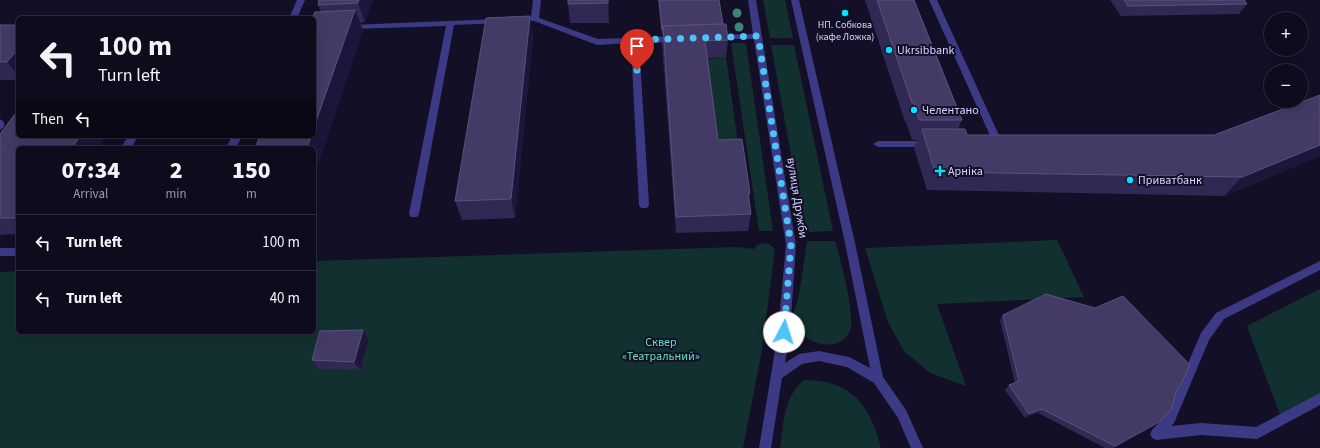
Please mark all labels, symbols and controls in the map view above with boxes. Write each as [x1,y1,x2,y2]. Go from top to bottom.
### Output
marker: НП. Собкова (кафе Ложка) [840,8,850,18]
map controls [1264,12,1308,108]
button: + [1264,12,1308,56]
place label: НП. Собкова (кафе Ложка) [816,18,874,44]
text: 100 m [98,26,172,66]
pin [620,29,654,70]
icon: left [32,32,84,84]
icon: arrive [626,35,648,57]
place label: Ukrsibbank [897,42,954,59]
marker: Ukrsibbank [884,45,894,55]
text: Turn left [98,63,160,88]
button: − [1264,64,1308,108]
place label: Челентано [922,102,979,119]
marker: Челентано [909,105,919,115]
icon: left [72,108,94,130]
text: Then [32,109,64,130]
text: 07:34 [61,153,120,188]
text: 2 [170,153,183,188]
text: 150 [232,153,271,188]
street label: вулиця Дружби [782,156,812,240]
place label: Арніка [948,163,983,180]
marker: Арніка [935,166,945,176]
place label: Приватбанк [1138,172,1202,189]
marker: Приватбанк [1125,175,1135,185]
text: Arrival [73,185,108,203]
text: min [166,185,187,203]
text: m [246,185,257,203]
icon: left [32,232,54,254]
text: Turn left [66,232,122,253]
text: 100 m [262,232,300,253]
icon: left [32,288,54,310]
text: Turn left [66,288,122,309]
text: 40 m [270,288,300,309]
position arrow [763,311,805,353]
park label: Сквер «Театральний» [622,334,700,365]

